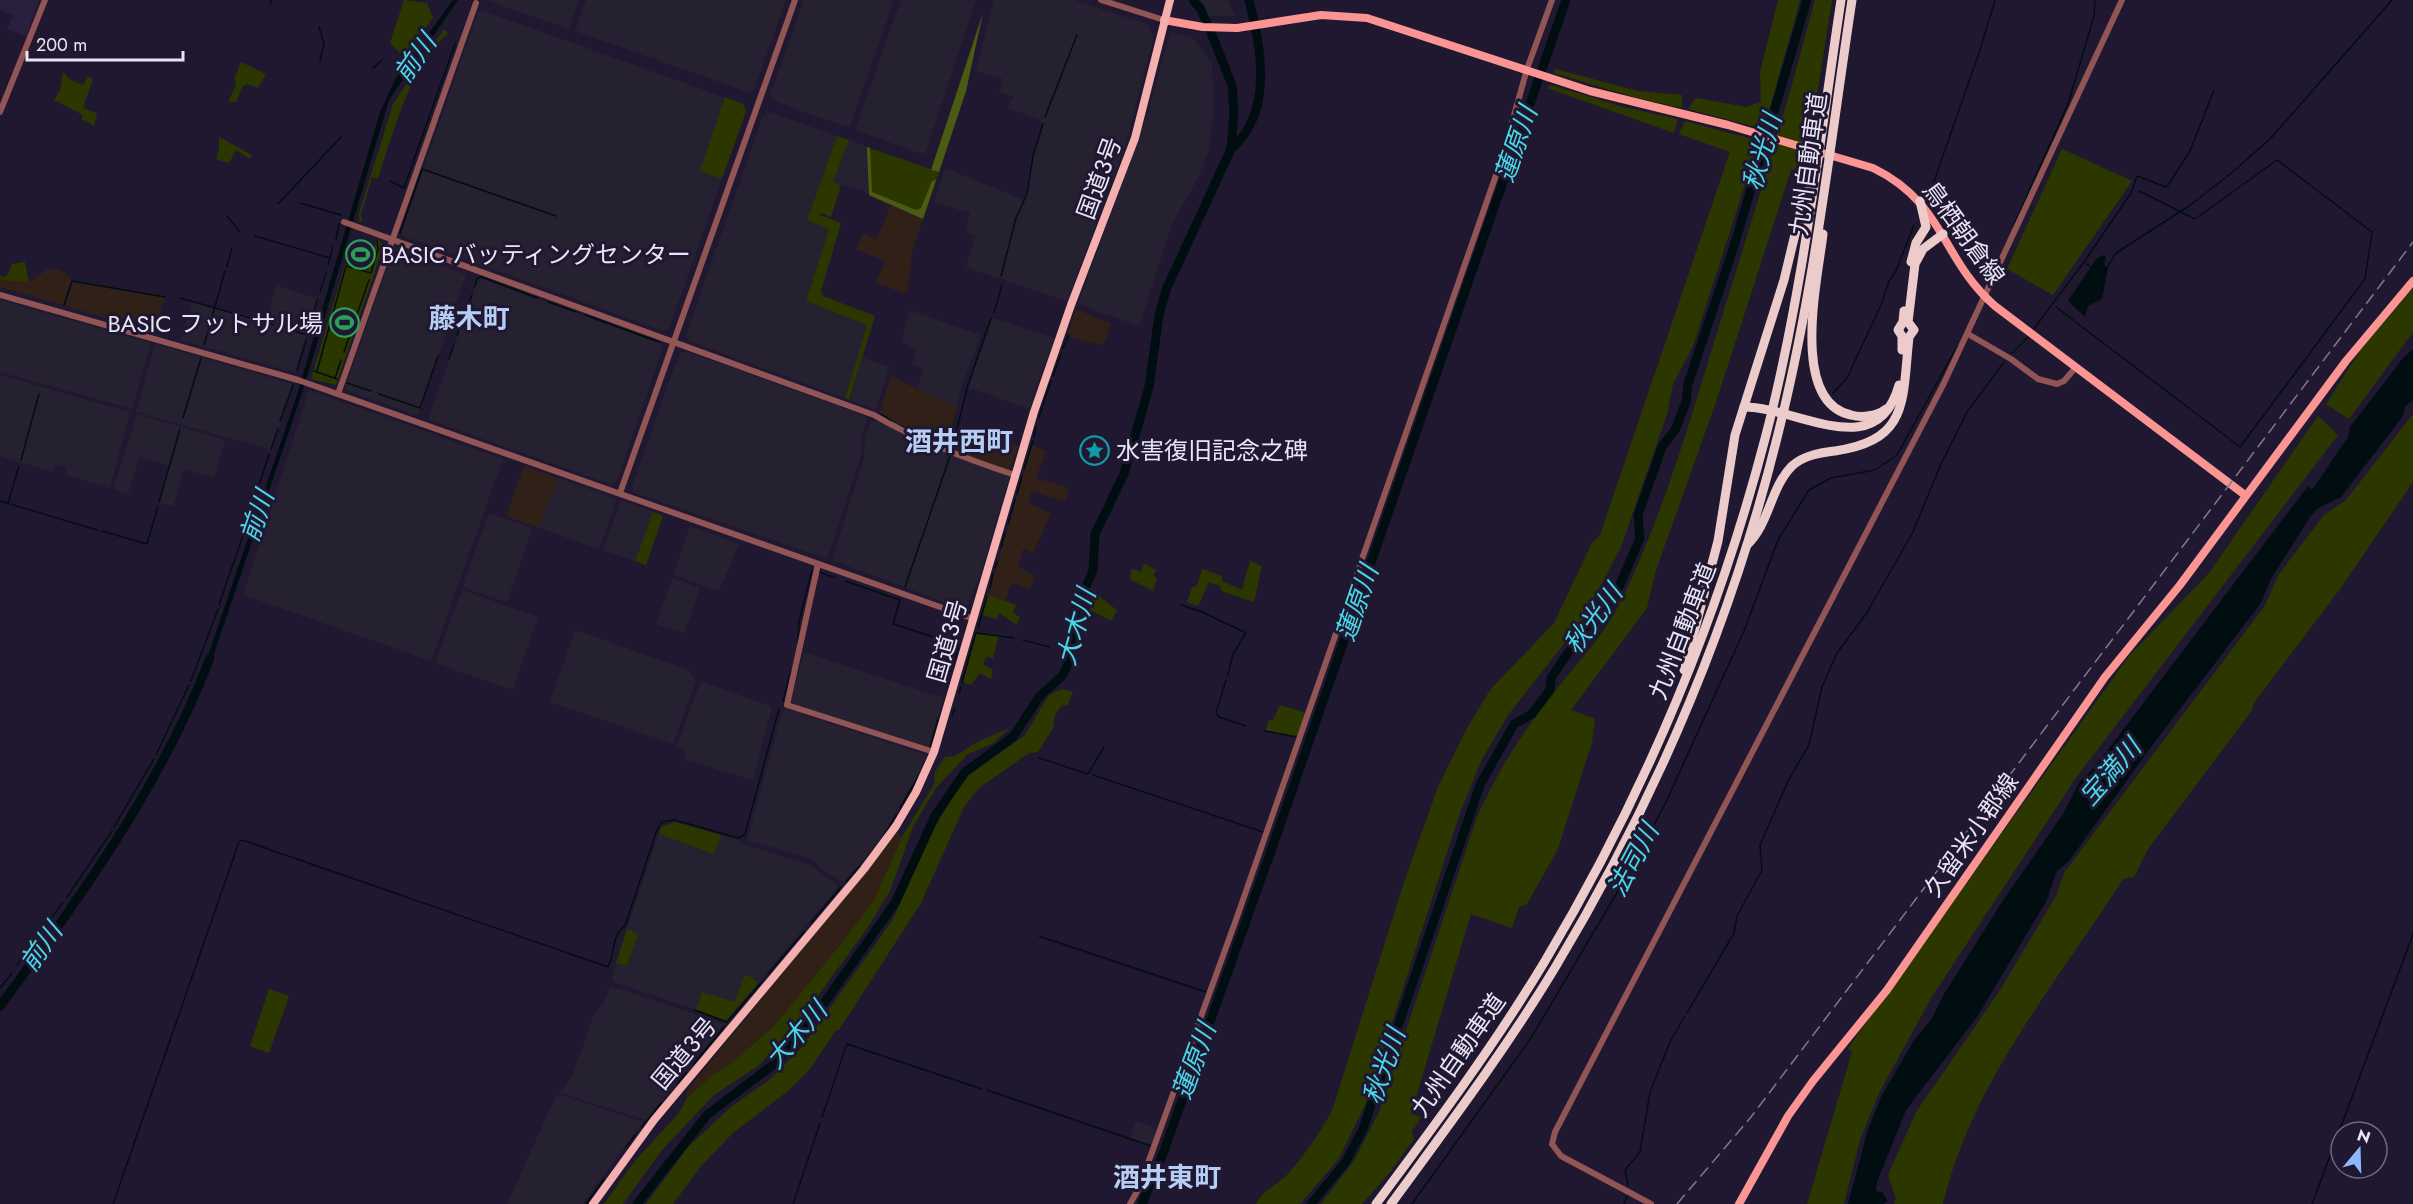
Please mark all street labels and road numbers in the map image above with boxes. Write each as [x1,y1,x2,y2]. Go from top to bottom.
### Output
street label: 九州自動車道 [1781,90,1835,238]
street label: 国道3号 [1068,132,1130,224]
street label: 鳥栖朝倉線 [1915,174,2013,292]
street label: 九州自動車道 [1640,558,1724,704]
street label: 国道3号 [918,595,976,687]
street label: 久留米小郡線 [1915,766,2027,904]
street label: 九州自動車道 [1402,986,1514,1124]
street label: 国道3号 [643,1009,725,1097]

